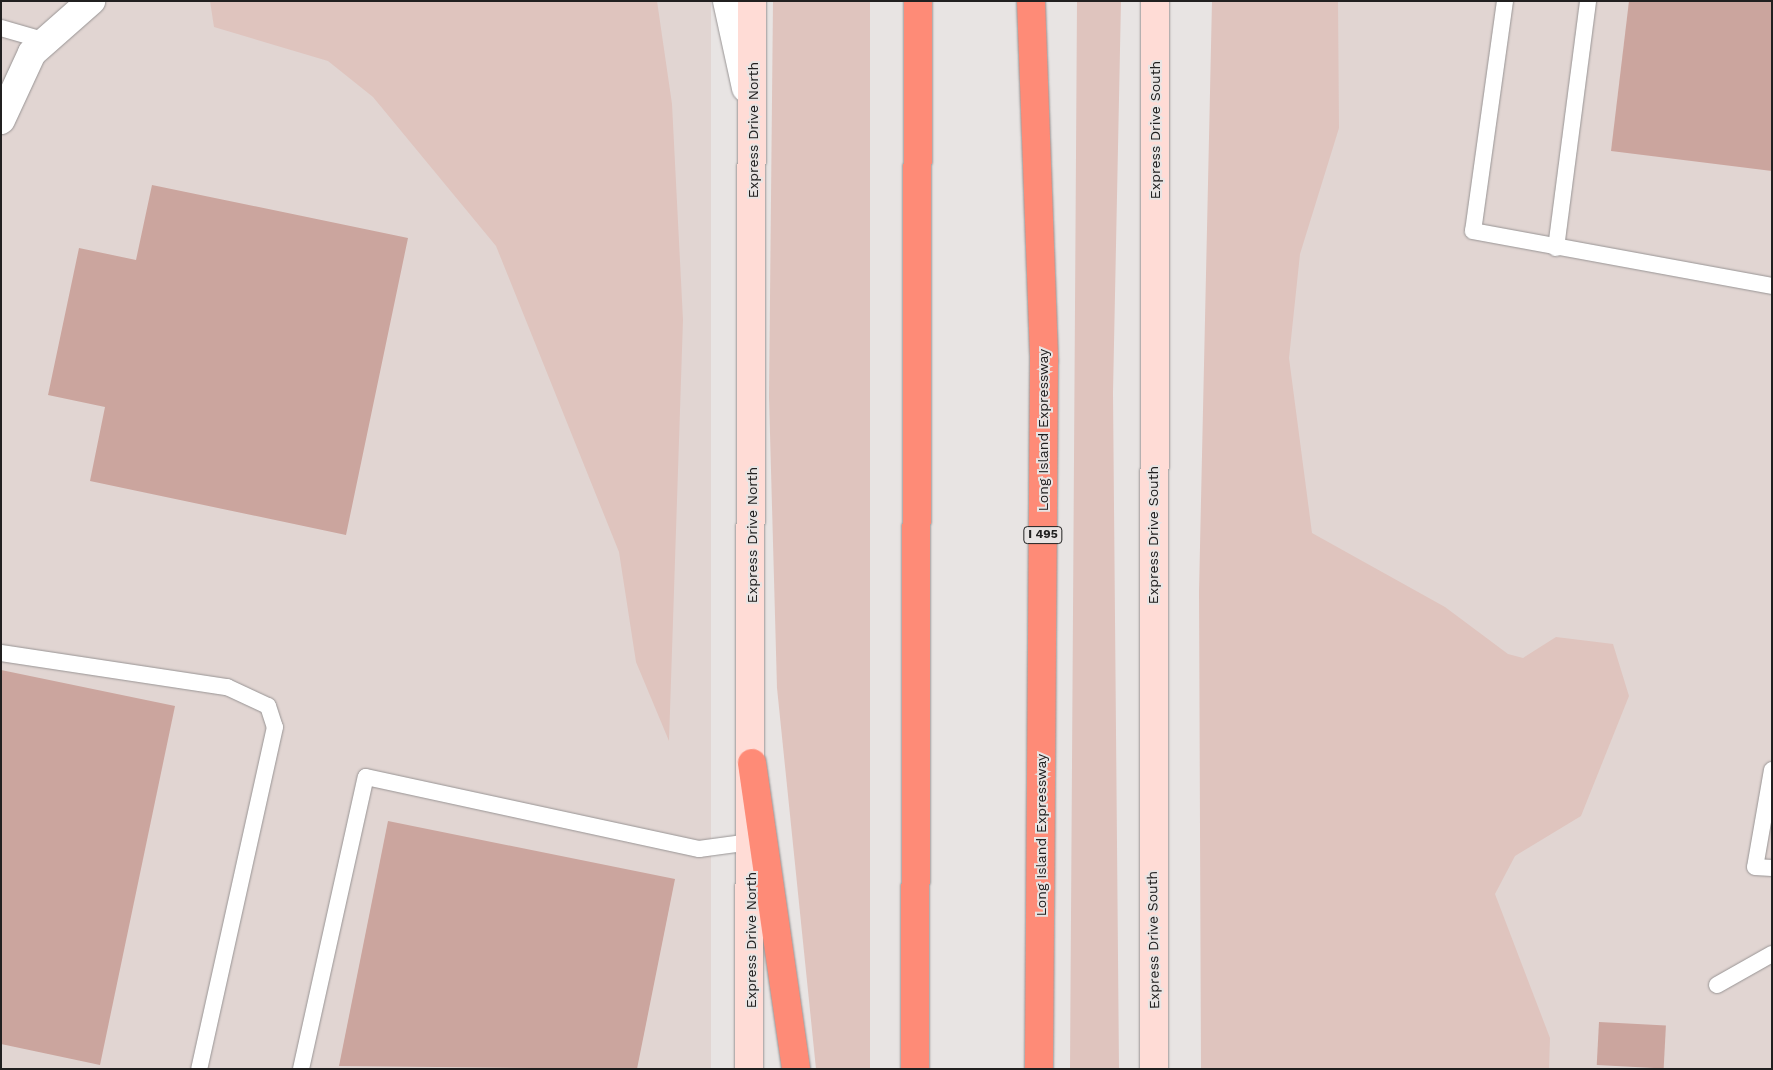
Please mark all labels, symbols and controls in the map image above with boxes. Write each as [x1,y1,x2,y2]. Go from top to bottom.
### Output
street label: Express Drive South [1147,61,1163,199]
street label: Express Drive North [745,62,761,198]
street label: Long Island Expressway [1035,349,1051,511]
street label: Express Drive South [1145,466,1161,604]
street label: Express Drive North [744,467,760,603]
road number: I 495 [1023,526,1063,544]
street label: Long Island Expressway [1033,754,1049,916]
street label: Express Drive South [1143,871,1163,1009]
street label: Express Drive North [743,872,759,1008]

